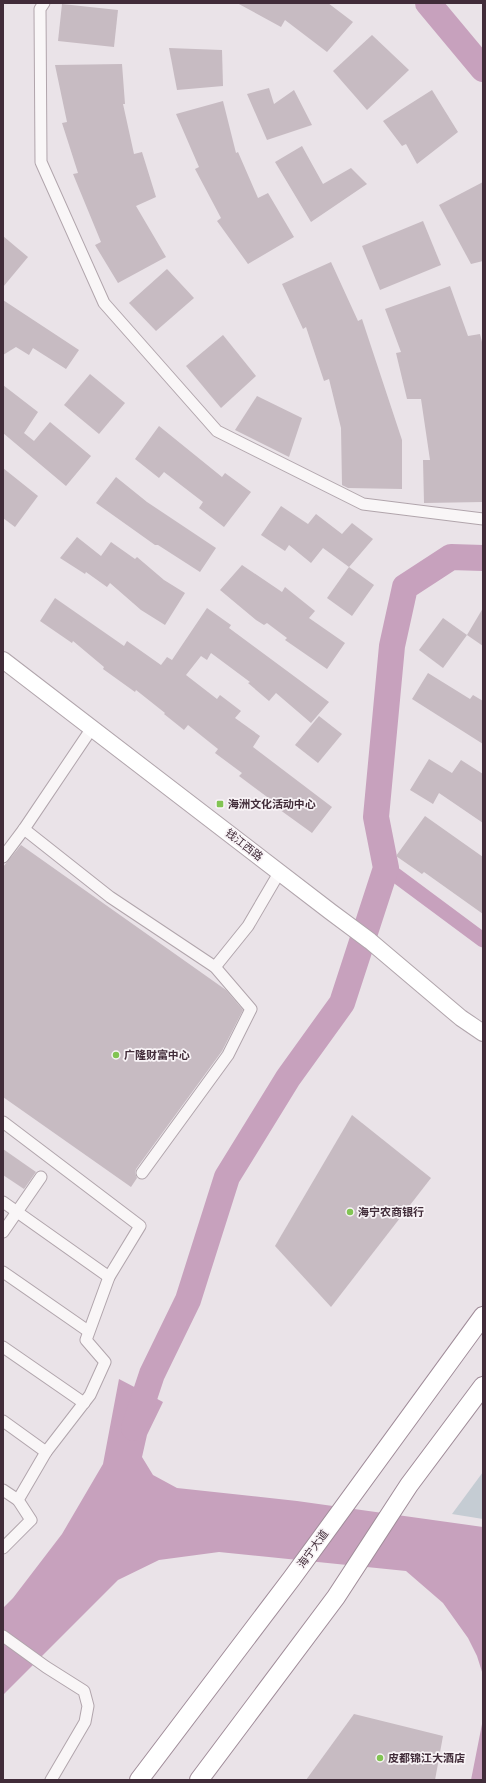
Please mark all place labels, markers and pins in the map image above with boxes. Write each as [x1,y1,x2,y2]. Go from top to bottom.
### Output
place label: 海洲文化活动中心 [228,798,316,811]
marker: 海洲文化活动中心 [215,799,225,809]
place label: 广隆财富中心 [124,1049,190,1062]
marker: 广隆财富中心 [111,1050,121,1060]
place label: 海宁农商银行 [358,1206,424,1219]
marker: 海宁农商银行 [345,1207,355,1217]
place label: 皮都锦江大酒店 [388,1752,465,1765]
marker: 皮都锦江大酒店 [375,1753,385,1763]

